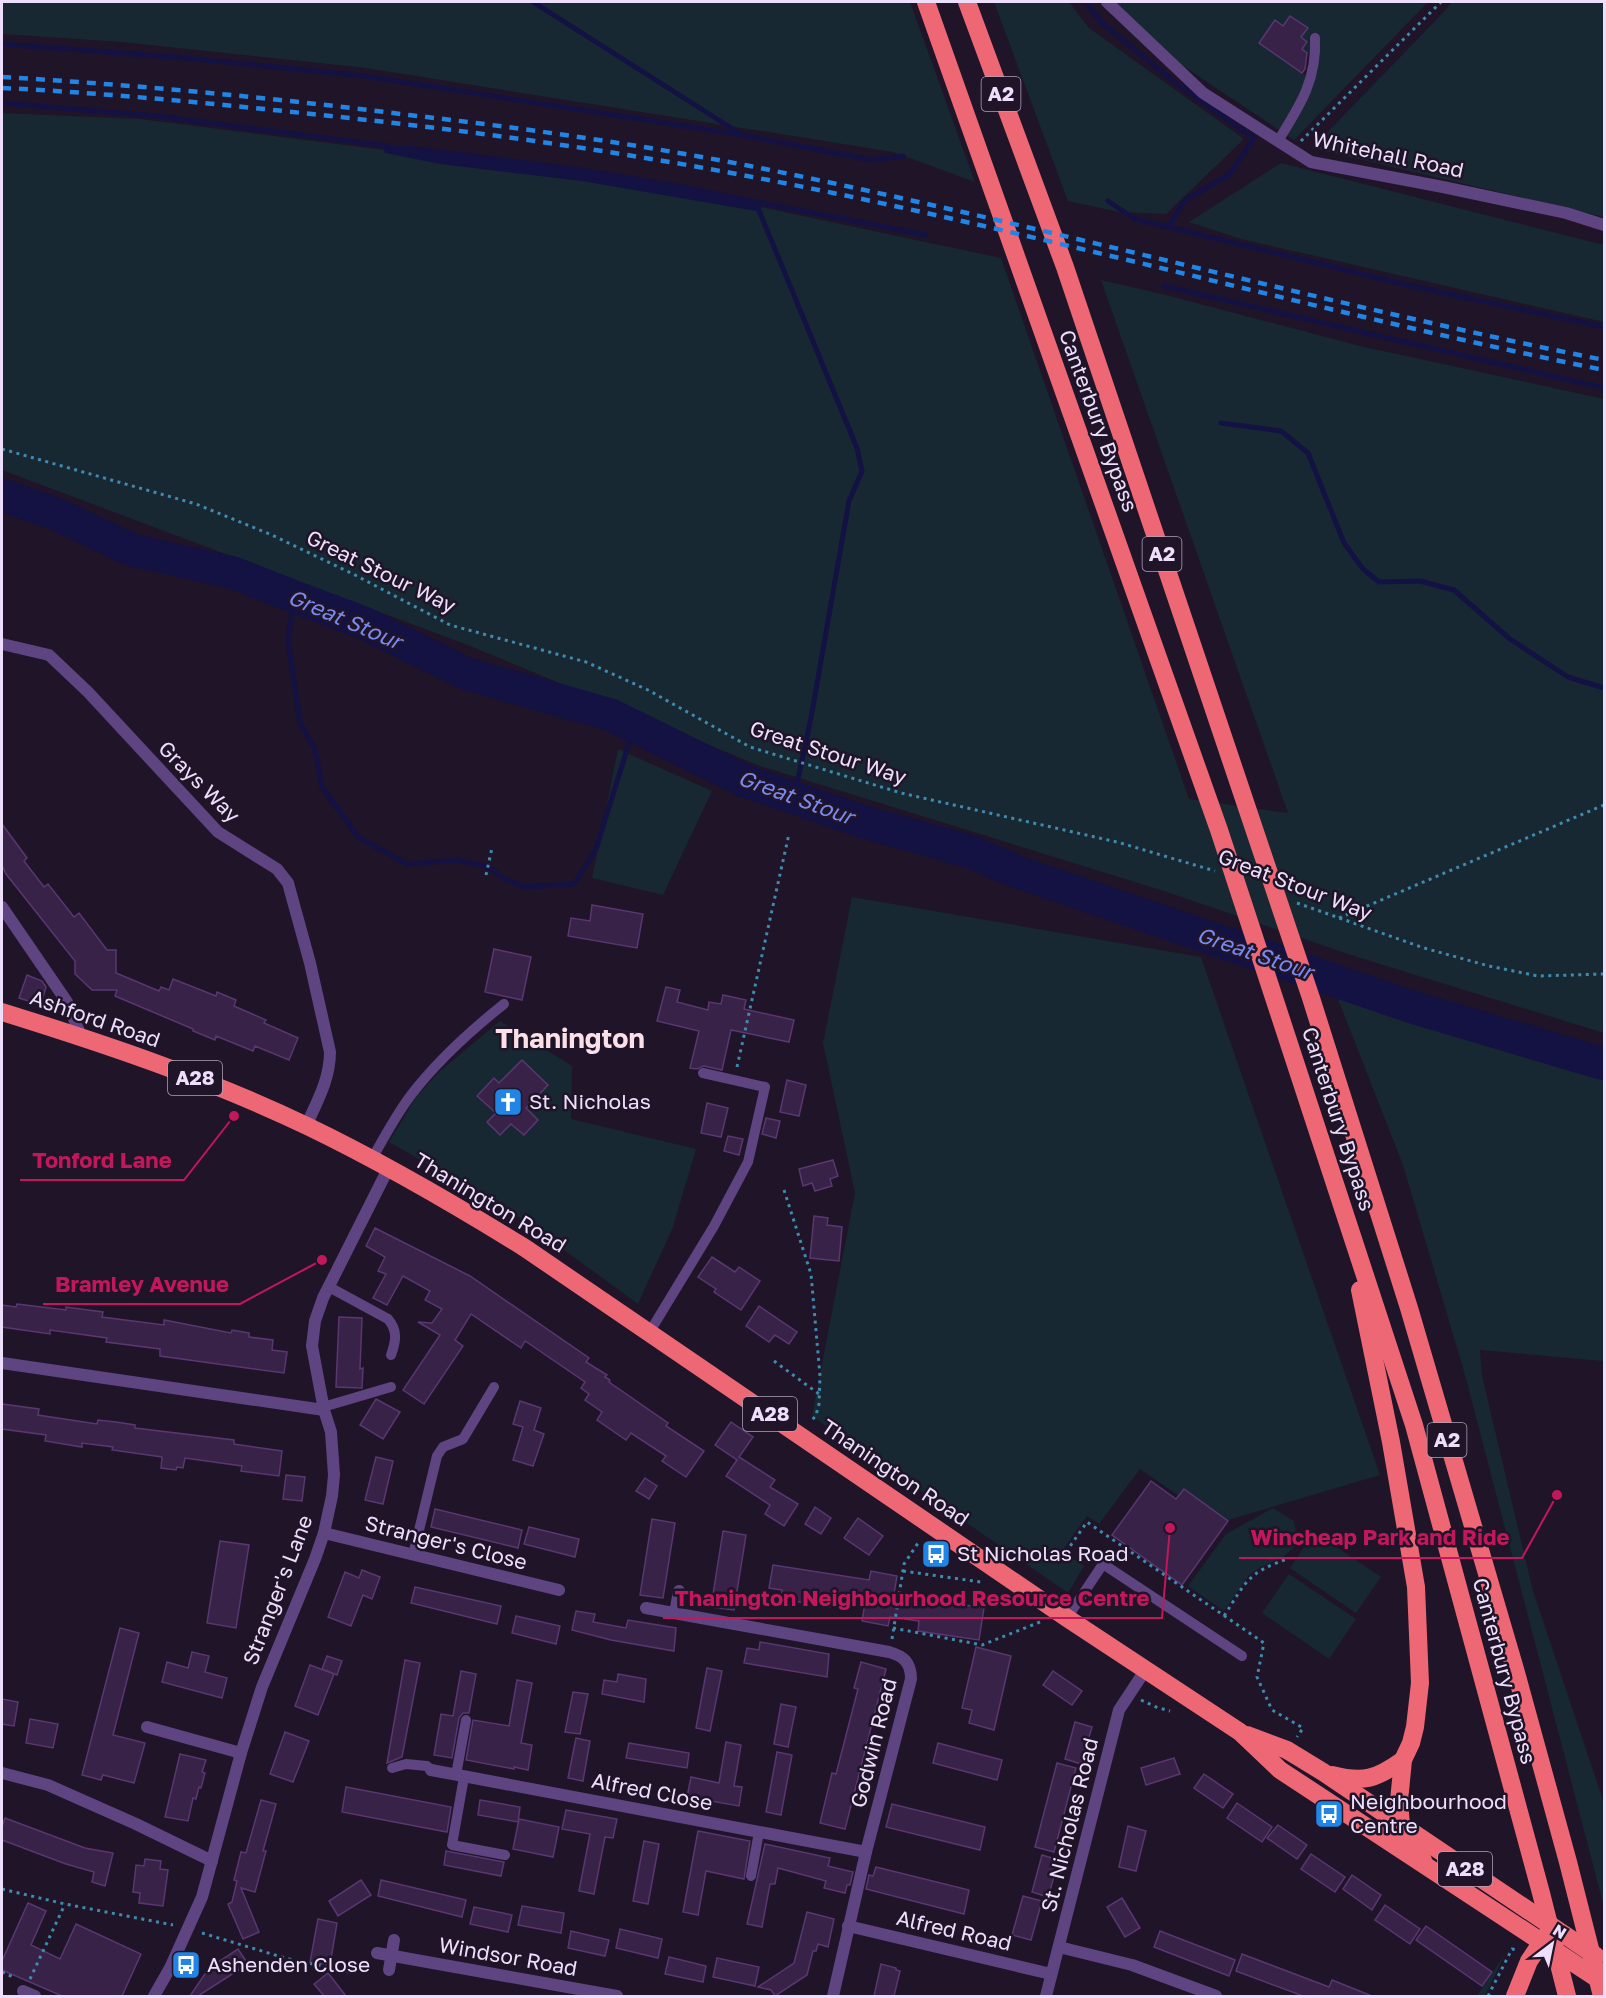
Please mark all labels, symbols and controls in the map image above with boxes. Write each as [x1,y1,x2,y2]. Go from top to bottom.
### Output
road number: A2 [982,77,1020,111]
street label: Whitehall Road [1310,125,1466,183]
street label: Canterbury Bypass [1054,326,1144,515]
street label: Great Stour Way [302,525,460,619]
road number: A2 [1142,537,1182,571]
water label: Great Stour [284,583,406,655]
street label: Great Stour Way [747,715,910,790]
street label: Grays Way [153,735,246,828]
water label: Great Stour [735,763,861,831]
street label: Great Stour Way [1215,843,1376,925]
water label: Great Stour [1194,920,1320,986]
street label: Ashford Road [27,984,164,1052]
district label: Thanington [495,1022,645,1054]
street label: Canterbury Bypass [1297,1023,1381,1214]
road number: A28 [168,1061,222,1095]
church icon: St. Nicholas [492,1086,524,1118]
place label: St. Nicholas [529,1088,651,1114]
callout: Tonford Lane [20,1140,184,1180]
text: Tonford Lane [32,1146,172,1173]
street label: Thanington Road [410,1147,571,1258]
callout: Bramley Avenue [43,1264,240,1304]
text: Bramley Avenue [55,1270,229,1297]
road number: A28 [743,1397,797,1431]
street label: Thanington Road [817,1413,974,1531]
road number: A2 [1428,1423,1466,1457]
street label: Stranger's Close [363,1509,530,1575]
street label: Stranger's Lane [237,1511,318,1668]
callout: Wincheap Park and Ride [1239,1518,1522,1558]
text: Wincheap Park and Ride [1250,1523,1510,1550]
bus stop icon: St Nicholas Road [920,1538,952,1570]
place label: St Nicholas Road [957,1540,1129,1566]
street label: Canterbury Bypass [1468,1575,1542,1767]
callout: Thanington Neighbourhood Resource Centre [663,1578,1162,1618]
text: Thanington Neighbourhood Resource Centre [675,1584,1149,1611]
street label: Godwin Road [844,1675,902,1810]
street label: St. Nicholas Road [1035,1735,1103,1915]
street label: Alfred Close [590,1767,715,1815]
place label: Neighbourhood Centre [1350,1788,1507,1838]
bus stop icon: Neighbourhood Centre [1313,1798,1345,1830]
road number: A28 [1438,1852,1492,1886]
street label: Alfred Road [894,1904,1014,1956]
north arrow [1522,1914,1582,1974]
text: N [1549,1920,1570,1943]
street label: Windsor Road [437,1931,579,1981]
bus stop icon: Ashenden Close [170,1949,202,1981]
place label: Ashenden Close [207,1951,370,1977]

